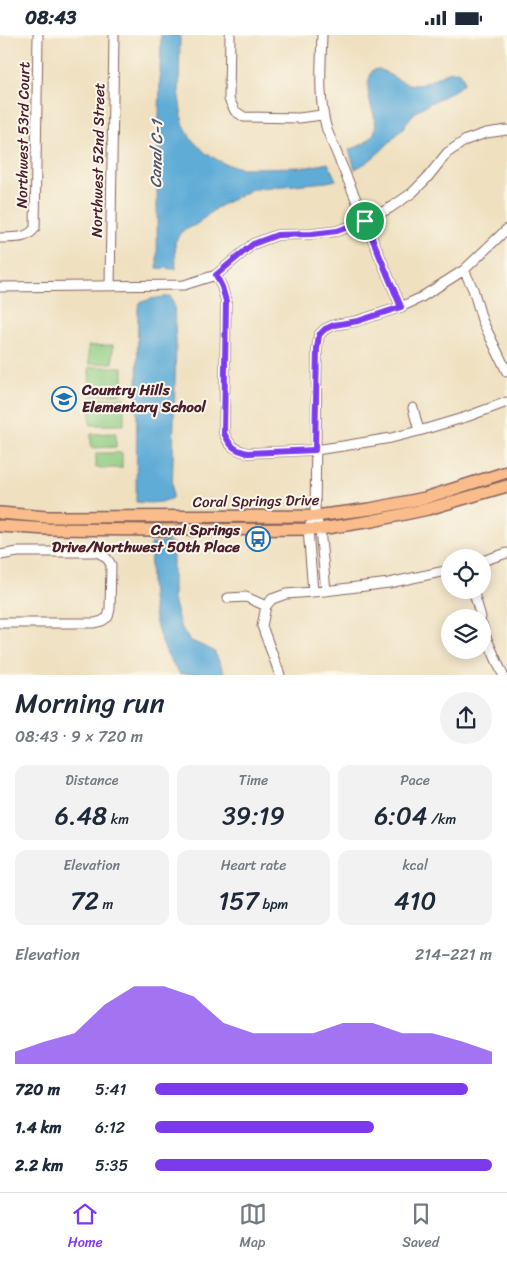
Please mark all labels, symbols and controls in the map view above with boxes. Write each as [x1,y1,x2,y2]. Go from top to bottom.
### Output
text: 08:43 [25,1,77,34]
street label: Northwest 53rd Court [9,61,37,209]
street label: Northwest 52nd Street [84,82,112,238]
water label: Canal C-1 [141,118,171,188]
pin [344,200,386,242]
icon: arrive [351,207,379,235]
place label: Country Hills Elementary School [81,377,207,420]
school or university icon: Country Hills Elementary School [51,386,77,412]
street label: Coral Springs Drive [192,487,320,515]
place label: Coral Springs Drive/Northwest 50th Place [52,517,241,560]
bus stop icon: Coral Springs Drive/Northwest 50th Place [245,526,271,552]
map controls [441,549,491,659]
button: locate [441,549,491,599]
button: layers [441,609,491,659]
text: Morning run [15,678,165,727]
button: share [440,692,492,744]
text: 08:43 · 9 × 720 m [15,722,143,751]
text: Distance [65,768,118,793]
text: Time [239,768,268,793]
text: Pace [400,768,430,793]
text: 6.48 [55,793,107,838]
text: 39:19 [222,793,285,838]
text: 6:04 [374,793,427,838]
text: km [107,807,129,832]
text: /km [427,807,456,832]
text: Elevation [63,853,120,878]
text: Heart rate [221,853,286,878]
text: kcal [402,853,428,878]
text: 72 [70,878,99,923]
text: 157 [219,878,259,923]
text: 410 [394,878,436,923]
text: m [99,892,113,917]
text: bpm [259,892,288,917]
text: Elevation [15,940,80,969]
text: 214–221 m [415,940,492,969]
text: 720 m [15,1075,60,1104]
text: 5:41 [95,1075,126,1104]
text: 1.4 km [15,1113,62,1142]
text: 6:12 [95,1113,125,1142]
text: 2.2 km [15,1151,63,1180]
text: 5:35 [95,1151,128,1180]
tab: Home [68,1200,103,1255]
tab: Map [239,1200,267,1255]
tab: Saved [402,1200,439,1255]

